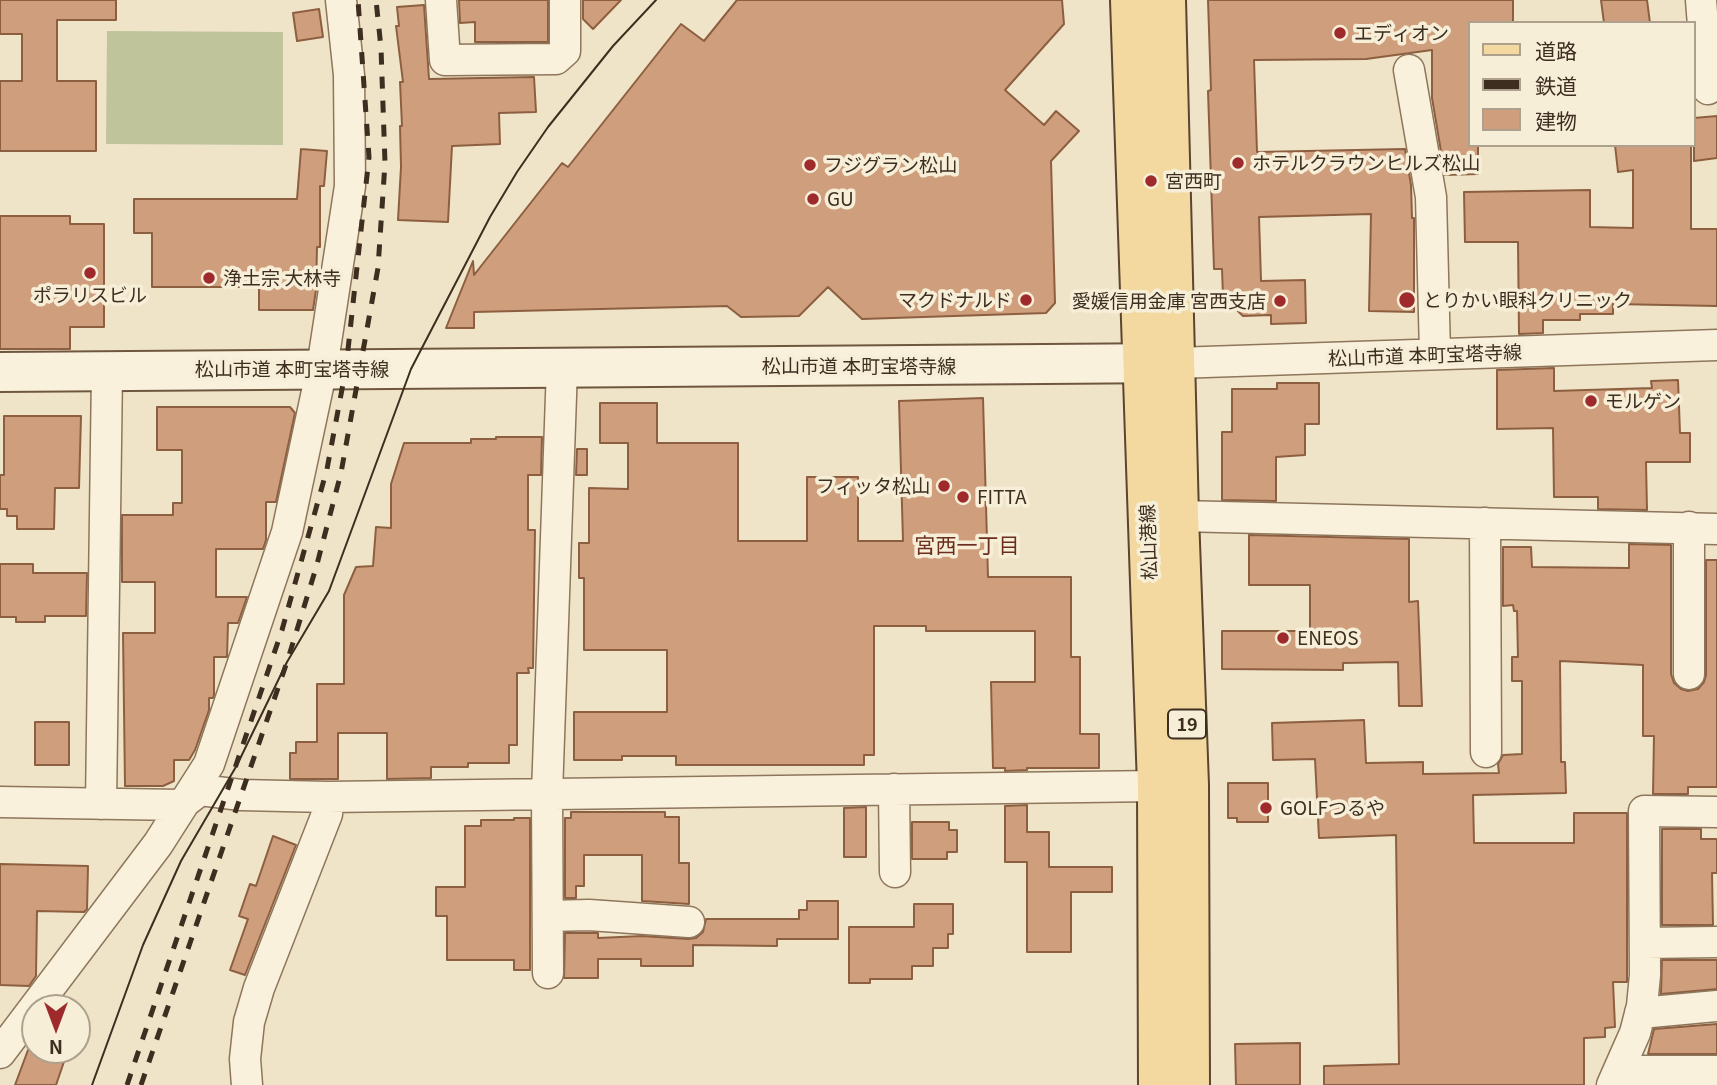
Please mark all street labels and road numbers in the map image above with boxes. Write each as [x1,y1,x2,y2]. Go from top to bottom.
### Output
street label: 松山市道 本町宝塔寺線 [1328,340,1522,370]
street label: 松山市道 本町宝塔寺線 [762,355,956,377]
street label: 松山市道 本町宝塔寺線 [195,358,389,380]
street label: 松山港線 [1135,504,1161,580]
road number: 19 [1168,710,1206,738]

